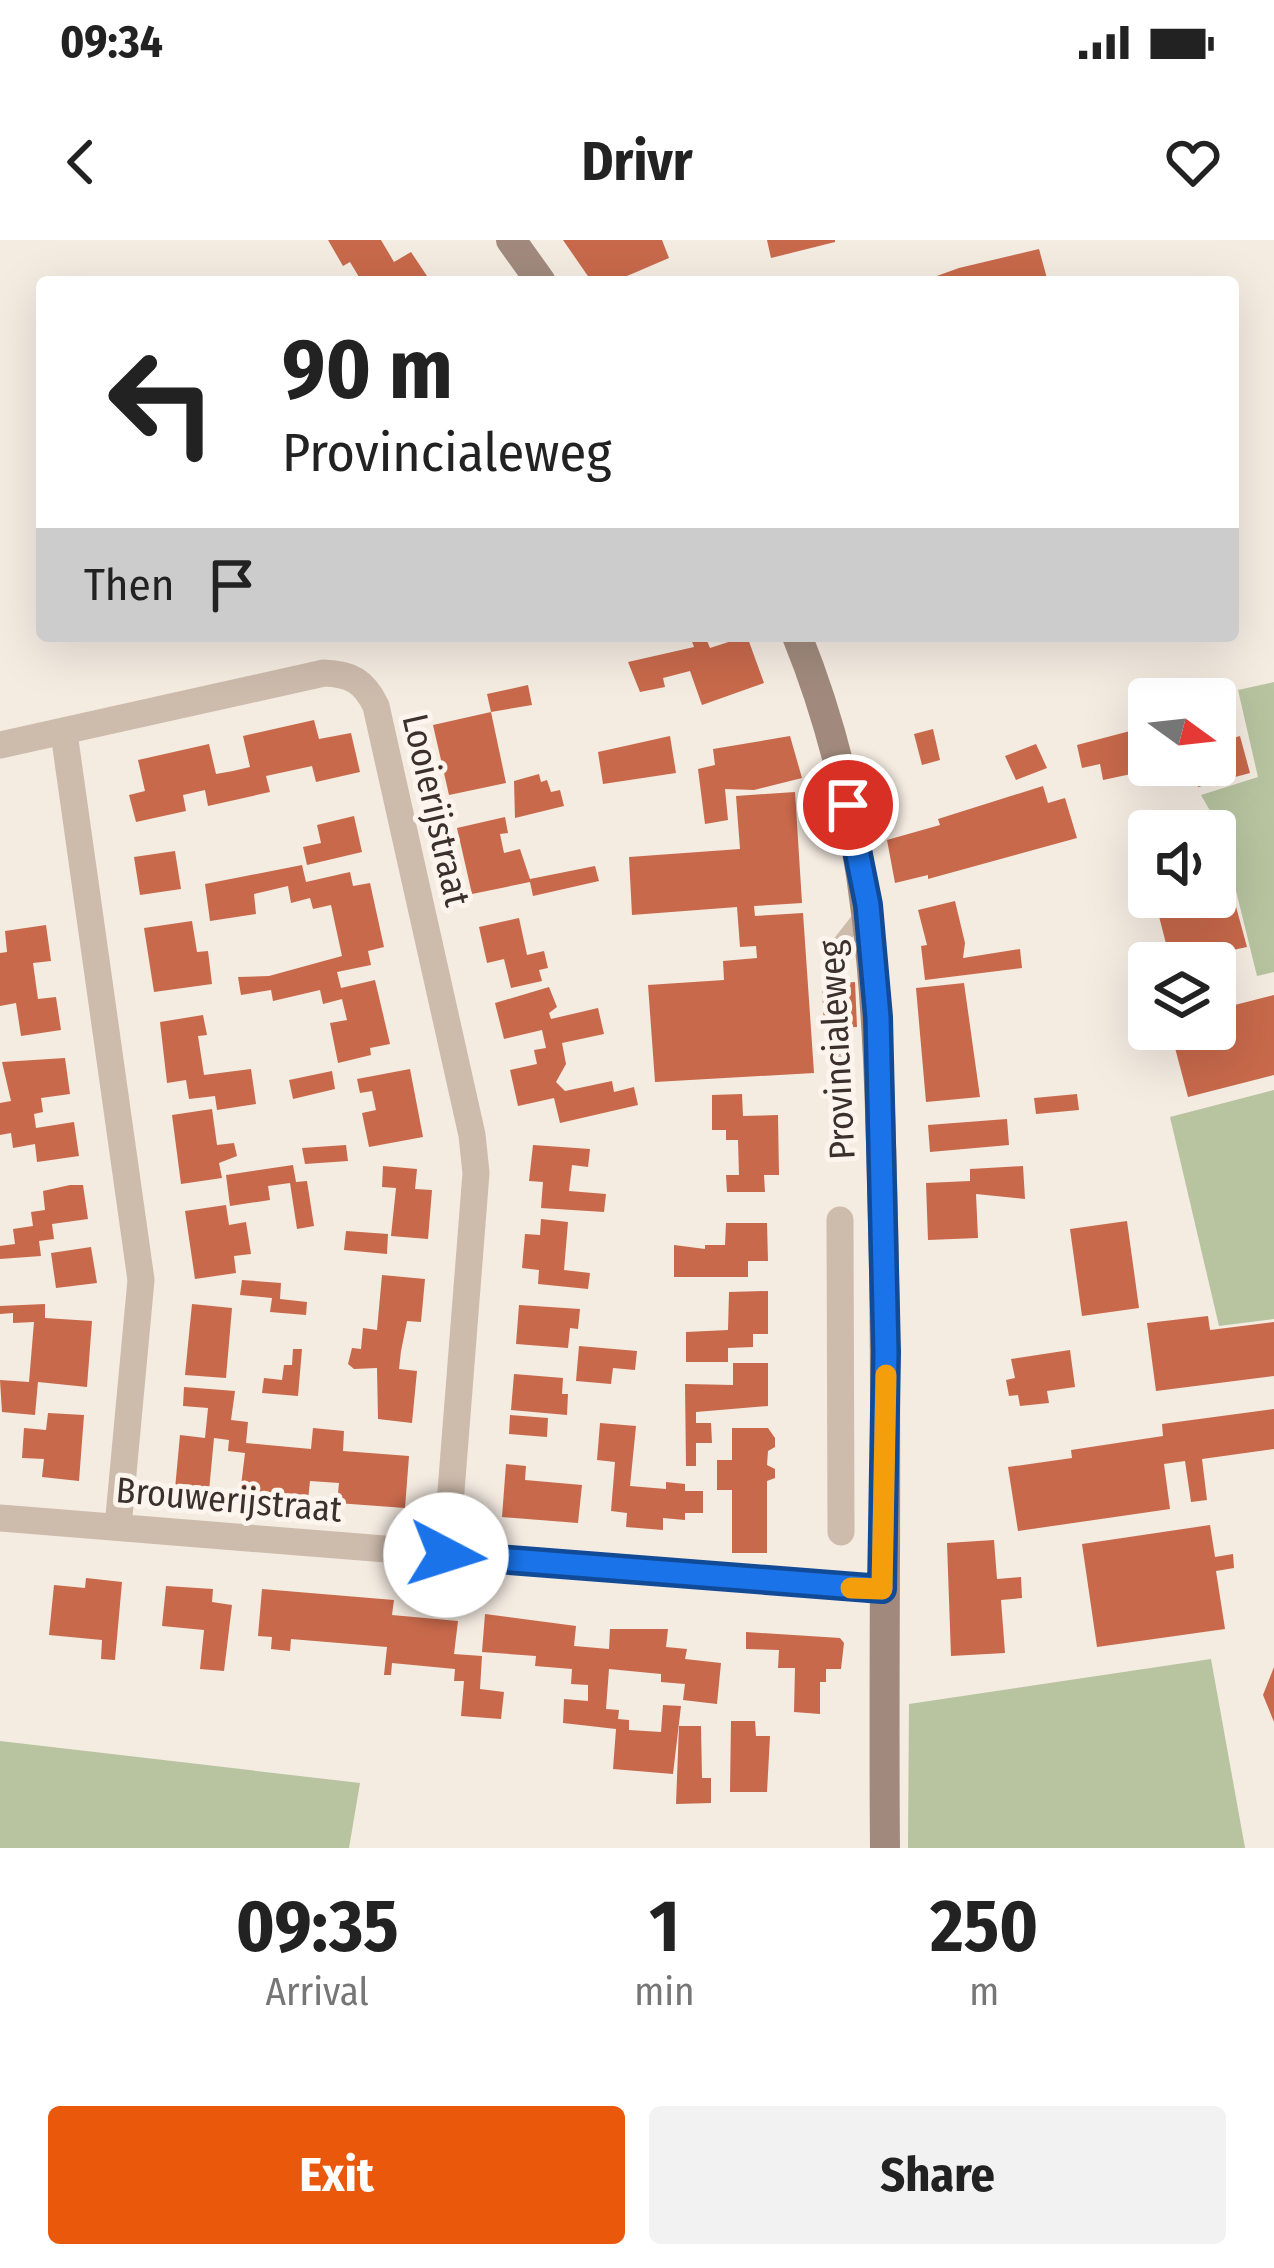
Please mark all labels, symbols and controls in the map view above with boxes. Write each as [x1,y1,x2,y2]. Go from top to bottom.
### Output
text: 09:34 [60,15,163,69]
icon: back [48,129,114,195]
icon: heart [1160,129,1226,195]
text: Drivr [581,130,693,194]
text: 90 m [282,319,453,420]
icon: left [84,324,240,480]
text: Provincialeweg [282,421,612,485]
icon: arrive [199,552,265,618]
text: Then [84,558,175,612]
north arrow [1128,678,1236,786]
map controls [1128,678,1236,1050]
street label: Looierijstraat [393,710,480,911]
pin [797,754,899,856]
icon: arrive [815,772,881,838]
button: sound [1128,810,1236,918]
street label: Provincialeweg [809,939,865,1161]
button: layers [1128,942,1236,1050]
street label: Brouwerijstraat [114,1468,344,1532]
position arrow [383,1492,509,1618]
text: 09:35 [236,1884,399,1970]
text: 1 [649,1884,680,1970]
text: 250 [930,1884,1038,1970]
text: Arrival [265,1969,369,2015]
text: min [634,1969,695,2015]
text: m [969,1969,999,2015]
button: Exit [48,2106,625,2244]
button: Share [649,2106,1226,2244]

